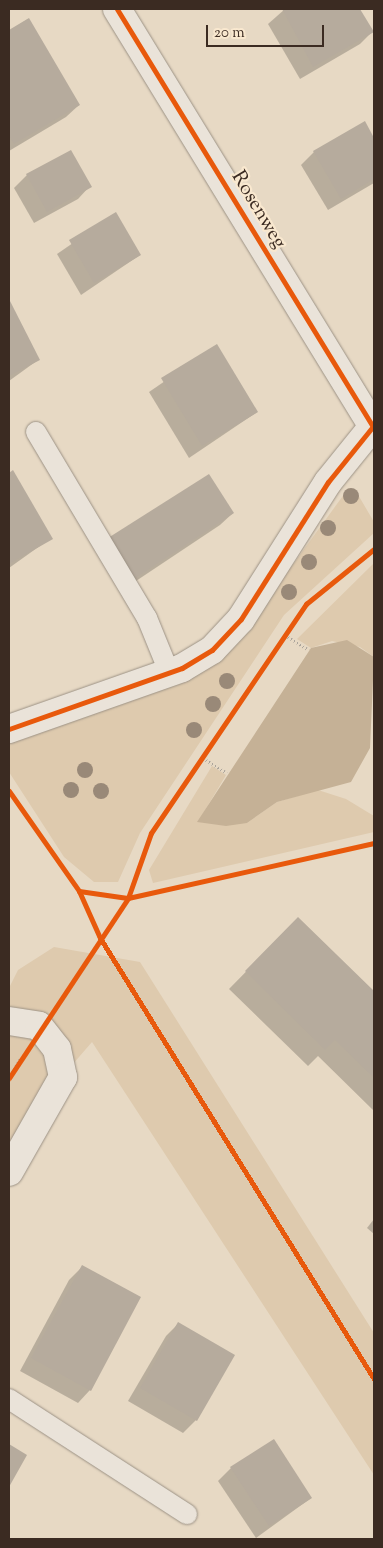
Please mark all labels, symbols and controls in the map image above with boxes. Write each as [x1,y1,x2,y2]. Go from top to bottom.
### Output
scale bar [208,15,326,47]
text: 20 m [214,23,245,44]
street label: Rosenweg [225,167,291,253]

